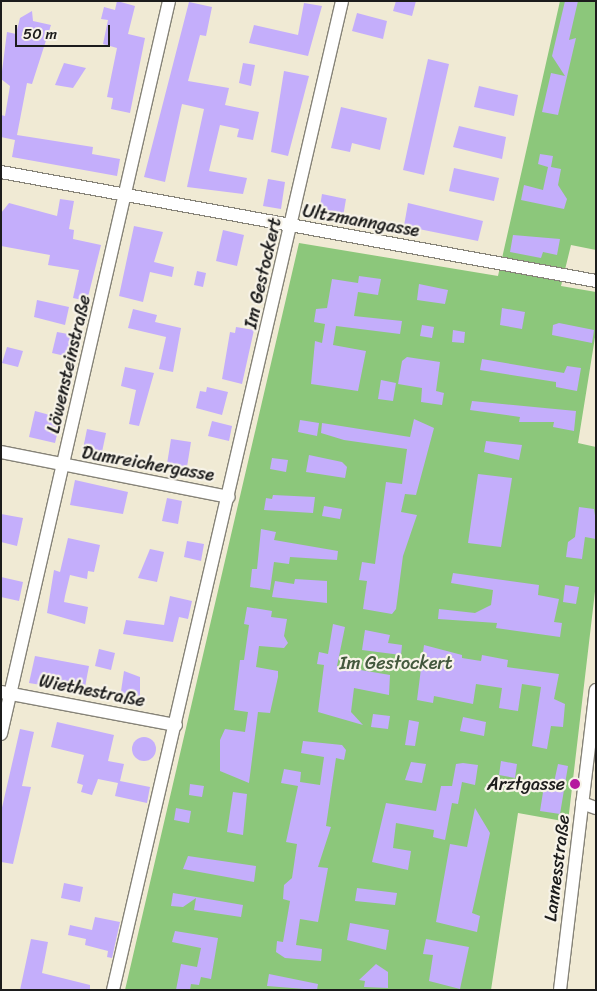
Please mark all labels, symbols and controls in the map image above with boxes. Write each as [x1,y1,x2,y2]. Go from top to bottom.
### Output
scale bar [18,15,112,47]
text: 50 m [23,21,57,47]
street label: Ultzmanngasse [301,200,421,242]
street label: Im Gestockert [240,215,286,331]
street label: Löwensteinstraße [43,293,95,435]
street label: Dumreichergasse [80,442,216,486]
park label: Im Gestockert [339,652,453,674]
street label: Wiethestraße [37,670,147,712]
place label: Arztgasse [487,773,565,795]
marker: Arztgasse [569,778,581,790]
street label: Lannesstraße [540,813,574,923]

